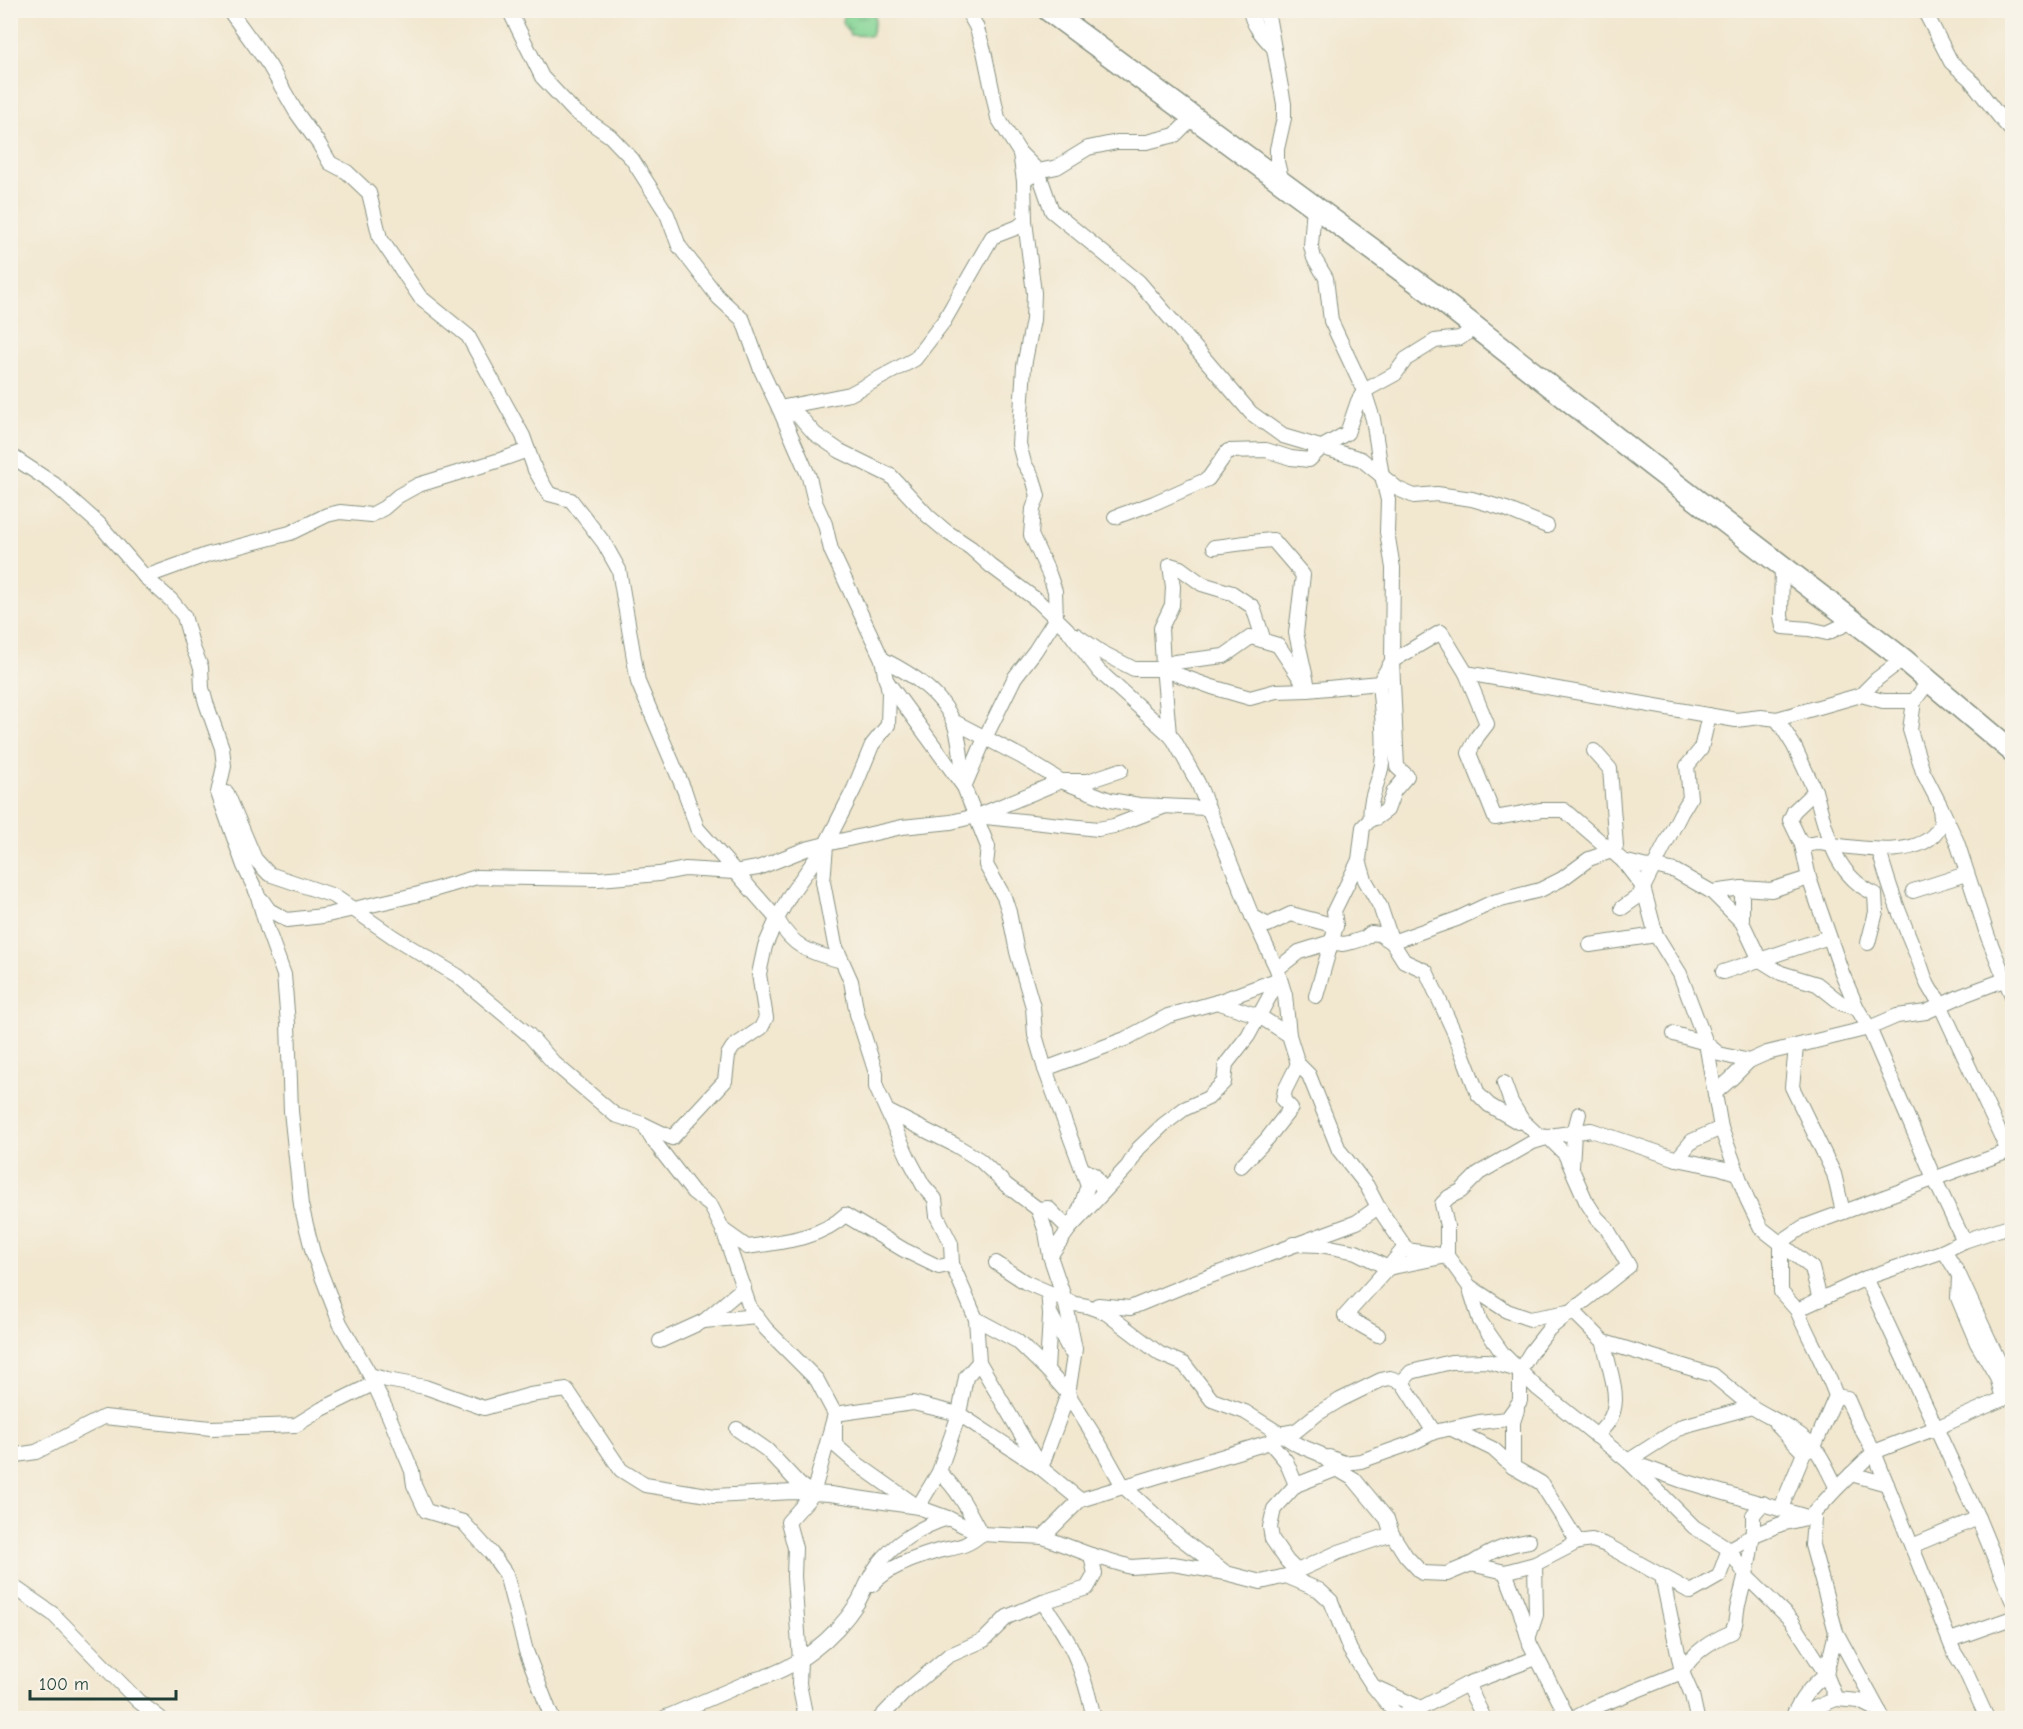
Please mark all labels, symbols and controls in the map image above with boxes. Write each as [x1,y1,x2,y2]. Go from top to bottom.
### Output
scale bar [30,1663,176,1701]
text: 100 m [39,1674,89,1695]

